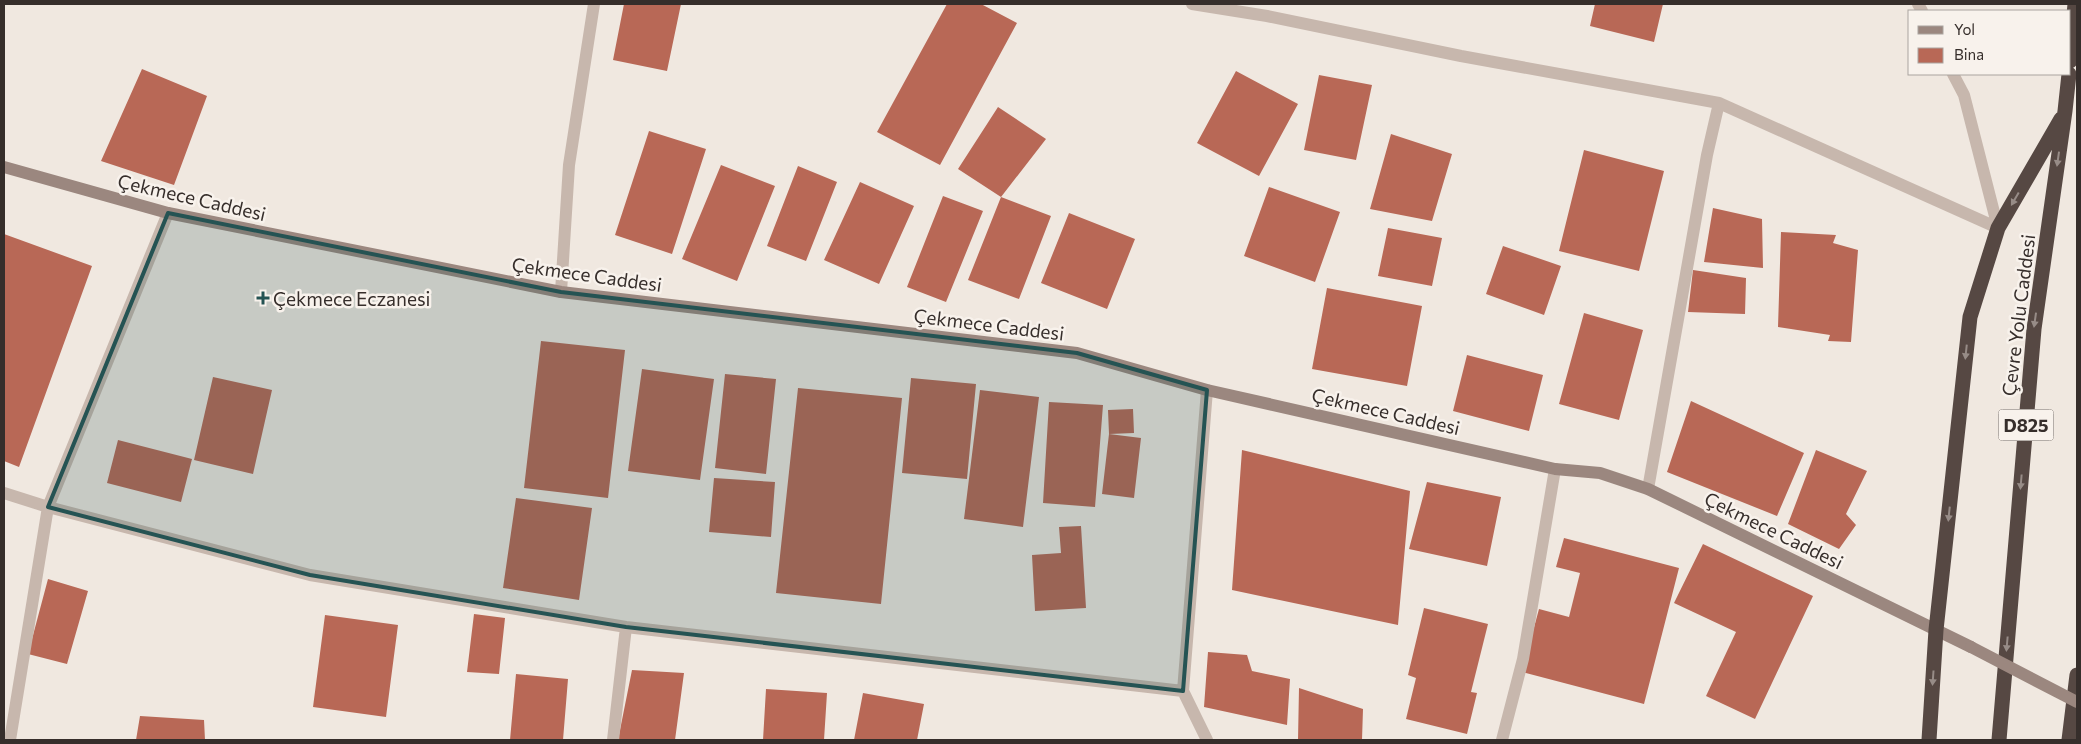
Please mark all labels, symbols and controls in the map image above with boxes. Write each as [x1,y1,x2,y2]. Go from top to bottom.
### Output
legend [1908,10,2071,75]
text: Yol [1954,20,1975,38]
text: Bina [1954,45,1984,63]
one-way arrow [2054,152,2062,168]
street label: Çekmece Caddesi [116,169,268,225]
one-way arrow [2010,192,2019,206]
street label: Çevre Yolu Caddesi [1997,233,2039,397]
street label: Çekmece Caddesi [510,252,664,296]
place label: Çekmece Eczanesi [273,287,430,310]
marker: Çekmece Eczanesi [257,292,269,304]
street label: Çekmece Caddesi [912,303,1066,345]
one-way arrow [2031,313,2039,329]
one-way arrow [1962,345,1970,361]
street label: Çekmece Caddesi [1310,383,1462,439]
road number: D825 [1998,410,2054,440]
one-way arrow [2017,474,2025,490]
street label: Çekmece Caddesi [1701,486,1847,574]
one-way arrow [1945,506,1953,522]
one-way arrow [2003,636,2011,652]
one-way arrow [1929,671,1937,687]

